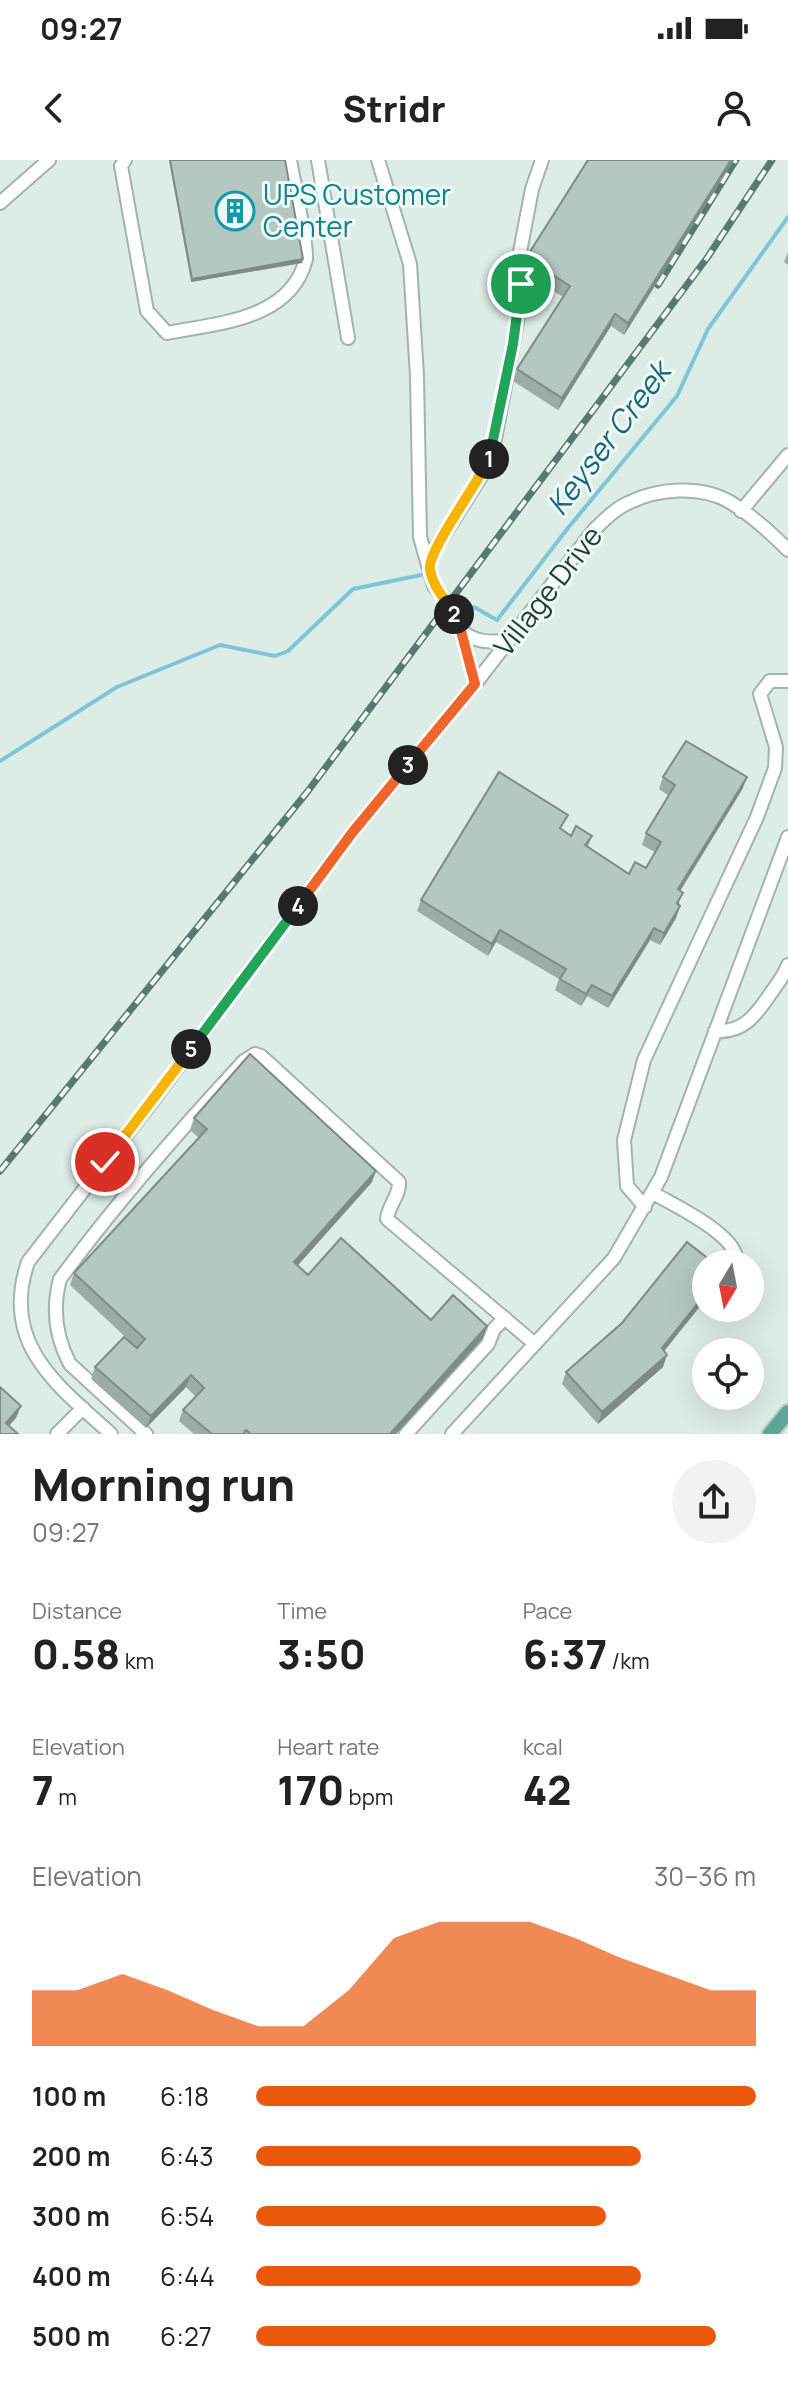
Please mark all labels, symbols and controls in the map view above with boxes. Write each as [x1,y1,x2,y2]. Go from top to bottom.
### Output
text: 09:27 [40,8,123,49]
text: Stridr [343,84,445,133]
icon: back [32,86,76,130]
icon: person [712,86,756,130]
place label: UPS Customer Center [263,175,451,245]
building icon: UPS Customer Center [214,190,256,232]
pin [487,250,555,318]
icon: arrive [499,262,543,306]
water label: Keyser Creek [537,350,681,523]
pin: 1 [469,439,509,479]
text: 1 [484,444,494,474]
street label: Village Drive [484,517,610,663]
pin: 2 [434,594,474,634]
text: 2 [447,599,461,629]
pin: 3 [388,745,428,785]
text: 3 [402,750,414,780]
pin: 4 [278,886,318,926]
text: 4 [291,891,305,921]
pin: 5 [171,1029,211,1069]
text: 5 [185,1034,197,1064]
pin [71,1128,139,1196]
icon: check [83,1140,127,1184]
north arrow [692,1250,764,1322]
map controls [692,1250,764,1410]
button: locate [692,1338,764,1410]
text: Morning run [32,1454,295,1514]
button: share [672,1460,756,1544]
text: 09:27 [32,1514,100,1550]
text: Distance [32,1596,122,1626]
text: Time [277,1596,327,1626]
text: Pace [523,1596,572,1626]
text: 0.58 [32,1626,120,1681]
text: 3:50 [277,1626,366,1681]
text: 6:37 [523,1626,607,1681]
text: km [120,1646,154,1676]
text: /km [607,1646,650,1676]
text: Elevation [32,1732,125,1762]
text: Heart rate [277,1732,379,1762]
text: kcal [523,1732,563,1762]
text: 7 [32,1762,54,1817]
text: 170 [277,1762,344,1817]
text: 42 [523,1762,571,1817]
text: m [54,1782,77,1812]
text: bpm [344,1782,393,1812]
text: Elevation [32,1858,142,1894]
text: 30–36 m [654,1858,756,1894]
text: 100 m [32,2078,106,2114]
text: 6:18 [160,2078,209,2114]
text: 200 m [32,2138,110,2174]
text: 6:43 [160,2138,214,2174]
text: 300 m [32,2198,110,2234]
text: 6:54 [160,2198,214,2234]
text: 400 m [32,2258,111,2294]
text: 6:44 [160,2258,215,2294]
text: 500 m [32,2318,110,2354]
text: 6:27 [160,2318,212,2354]

